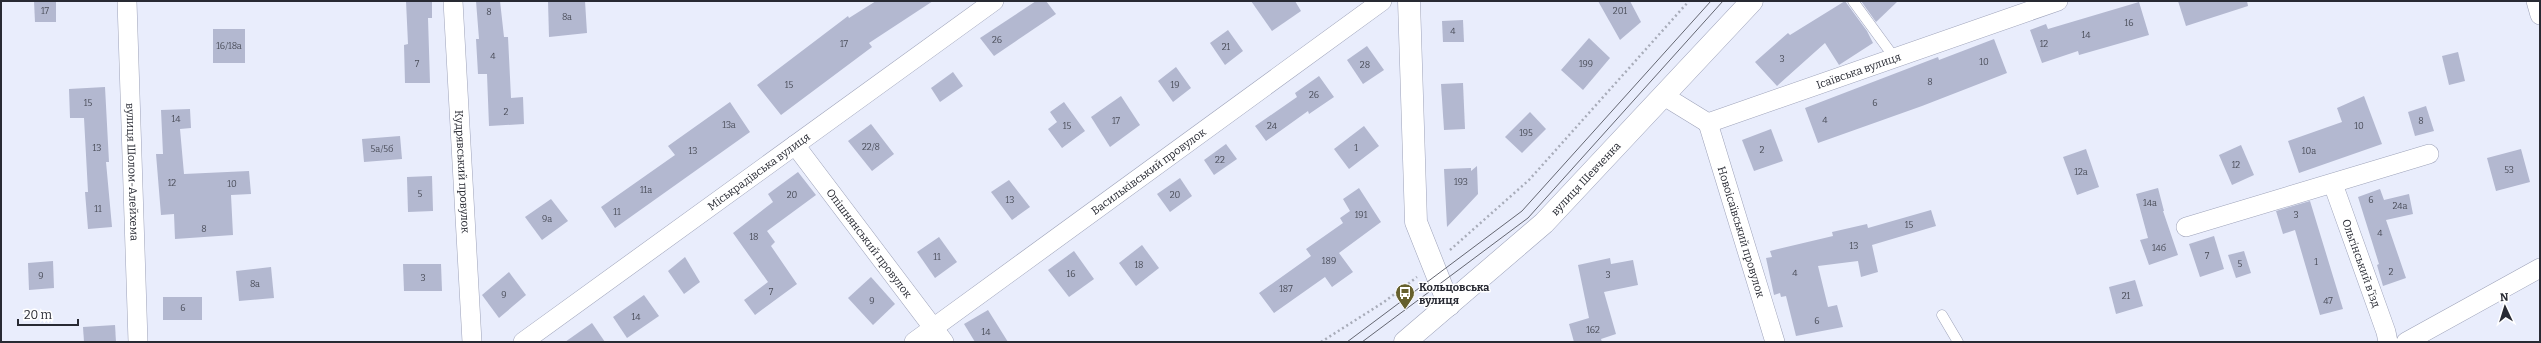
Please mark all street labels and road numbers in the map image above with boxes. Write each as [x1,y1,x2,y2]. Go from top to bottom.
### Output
street label: Ісаївська вулиця [1815,50,1903,92]
street label: вулиця Шолом-Алейхема [123,103,141,241]
street label: Кудрявський провулок [452,110,472,234]
street label: Васильківський провулок [1089,125,1209,218]
street label: Міськрадівська вулиця [705,130,813,213]
street label: вулиця Шевченка [1549,139,1624,218]
street label: Новоісаївський провулок [1715,165,1767,300]
street label: Опішнянський провулок [823,186,915,301]
street label: Ольгінський в’їзд [2339,217,2383,310]

